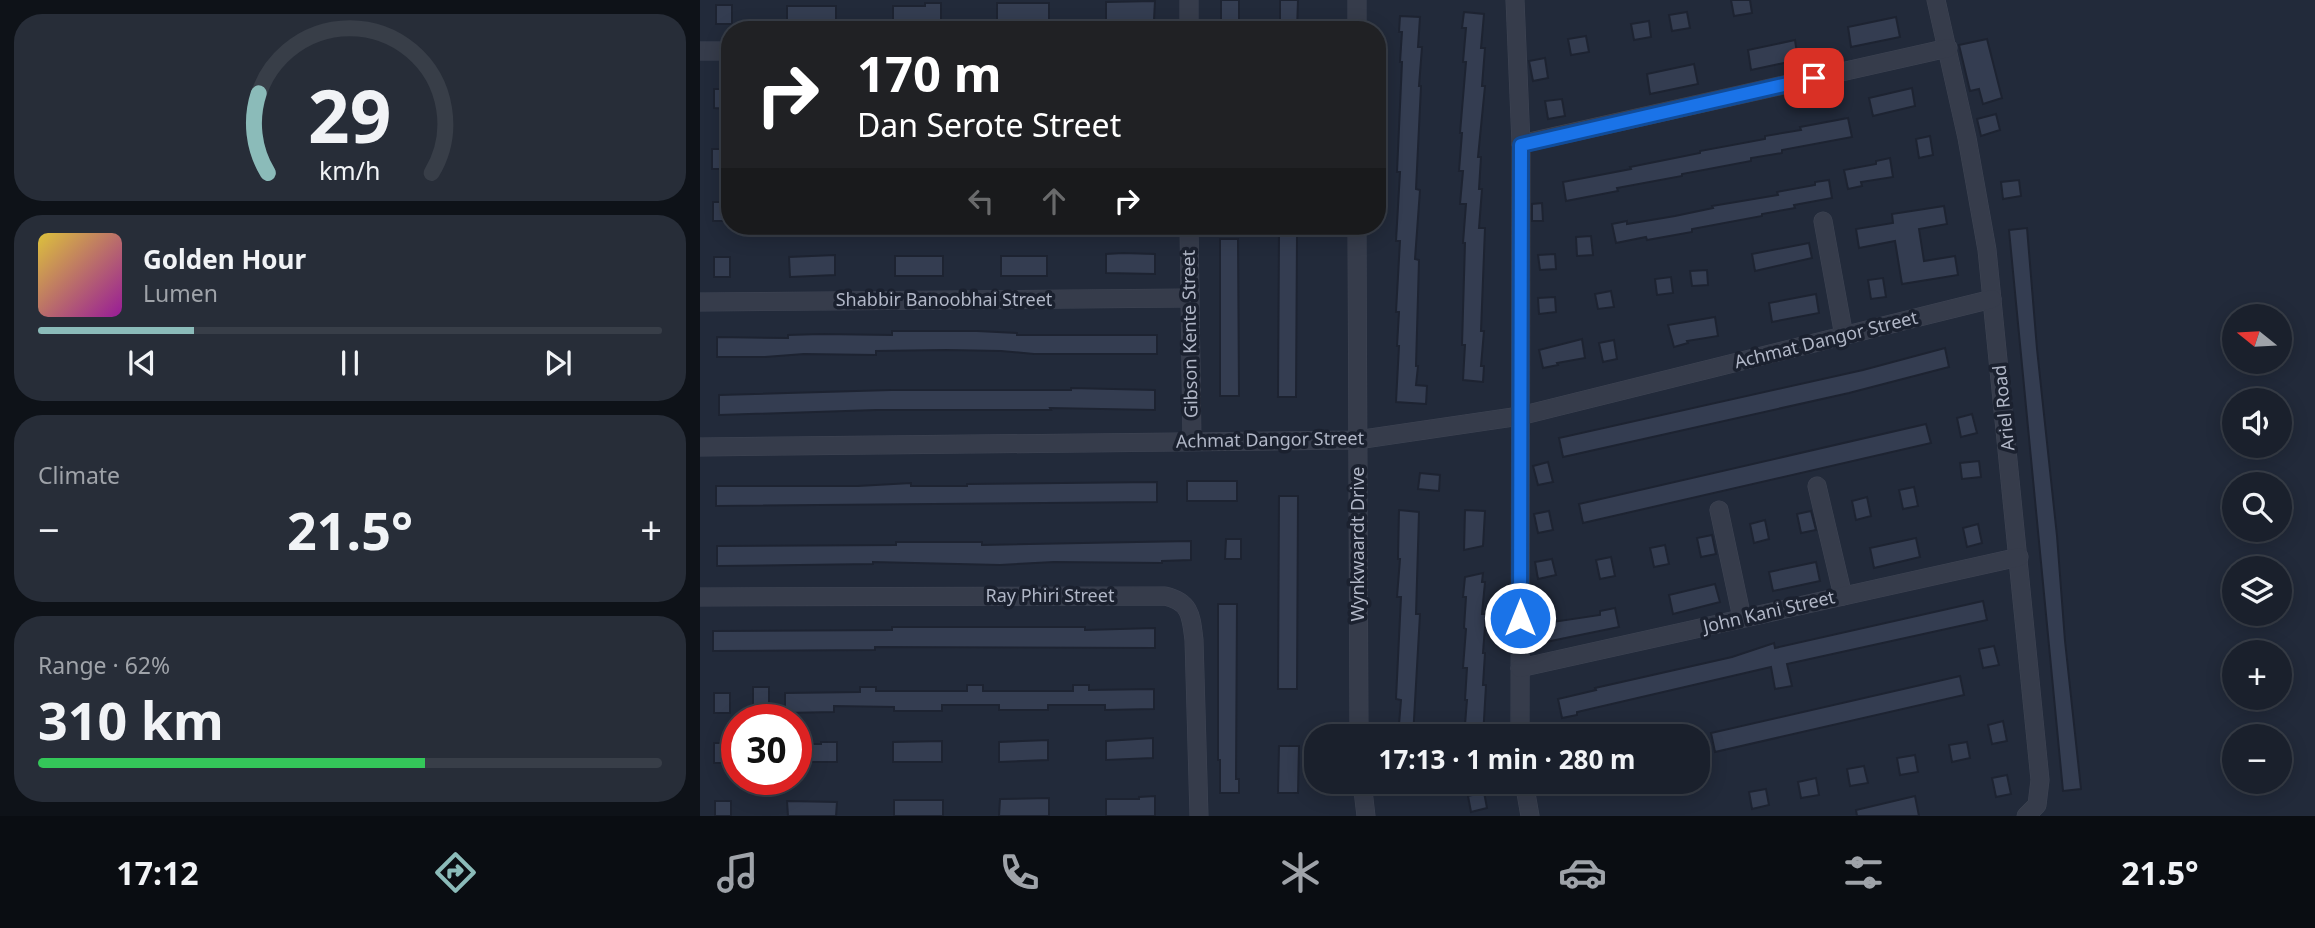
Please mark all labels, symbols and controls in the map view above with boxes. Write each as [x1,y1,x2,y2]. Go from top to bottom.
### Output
text: 170 m [857,40,1002,106]
pin [1784,48,1844,108]
icon: right [742,49,833,140]
icon: arrive [1795,59,1833,97]
text: 29 [308,66,392,165]
text: Dan Serote Street [857,103,1121,146]
text: km/h [319,153,381,187]
icon: left [962,182,1000,220]
icon: ahead [1035,182,1073,220]
icon: right [1108,182,1146,220]
text: Golden Hour [143,241,306,277]
street label: Gibson Kente Street [1176,249,1202,418]
text: Lumen [143,277,218,309]
street label: Shabbir Banoobhai Street [836,287,1053,311]
north arrow [2222,304,2292,374]
map controls [2222,304,2292,794]
street label: Achmat Dangor Street [1732,305,1920,373]
icon: previous [123,344,161,382]
icon: pause [331,344,369,382]
icon: next [539,344,577,382]
street label: Ariel Road [1987,364,2019,452]
button: sound [2222,388,2292,458]
street label: Achmat Dangor Street [1176,425,1365,453]
text: Climate [38,459,120,491]
street label: Wynkwaardt Drive [1345,467,1369,621]
button: search [2222,472,2292,542]
text: 21.5° [287,494,413,565]
text: − [38,503,60,555]
text: + [640,503,662,555]
button: layers [2222,556,2292,626]
position arrow [1483,581,1557,655]
street label: Ray Phiri Street [986,583,1115,607]
street label: John Kani Street [1699,584,1838,638]
button: + [2222,640,2292,710]
text: Range · 62% [38,649,170,681]
text: 310 km [38,684,224,755]
speed limit sign: 30 [721,704,812,795]
button: − [2222,724,2292,794]
text: 17:13 · 1 min · 280 m [1379,741,1635,777]
icon: directions [431,848,480,897]
icon: music [713,848,762,897]
icon: phone [995,848,1044,897]
icon: climate [1276,848,1325,897]
icon: car [1558,848,1607,897]
icon: filters [1839,848,1888,897]
text: 17:12 [116,851,199,894]
text: 21.5° [2121,851,2199,894]

